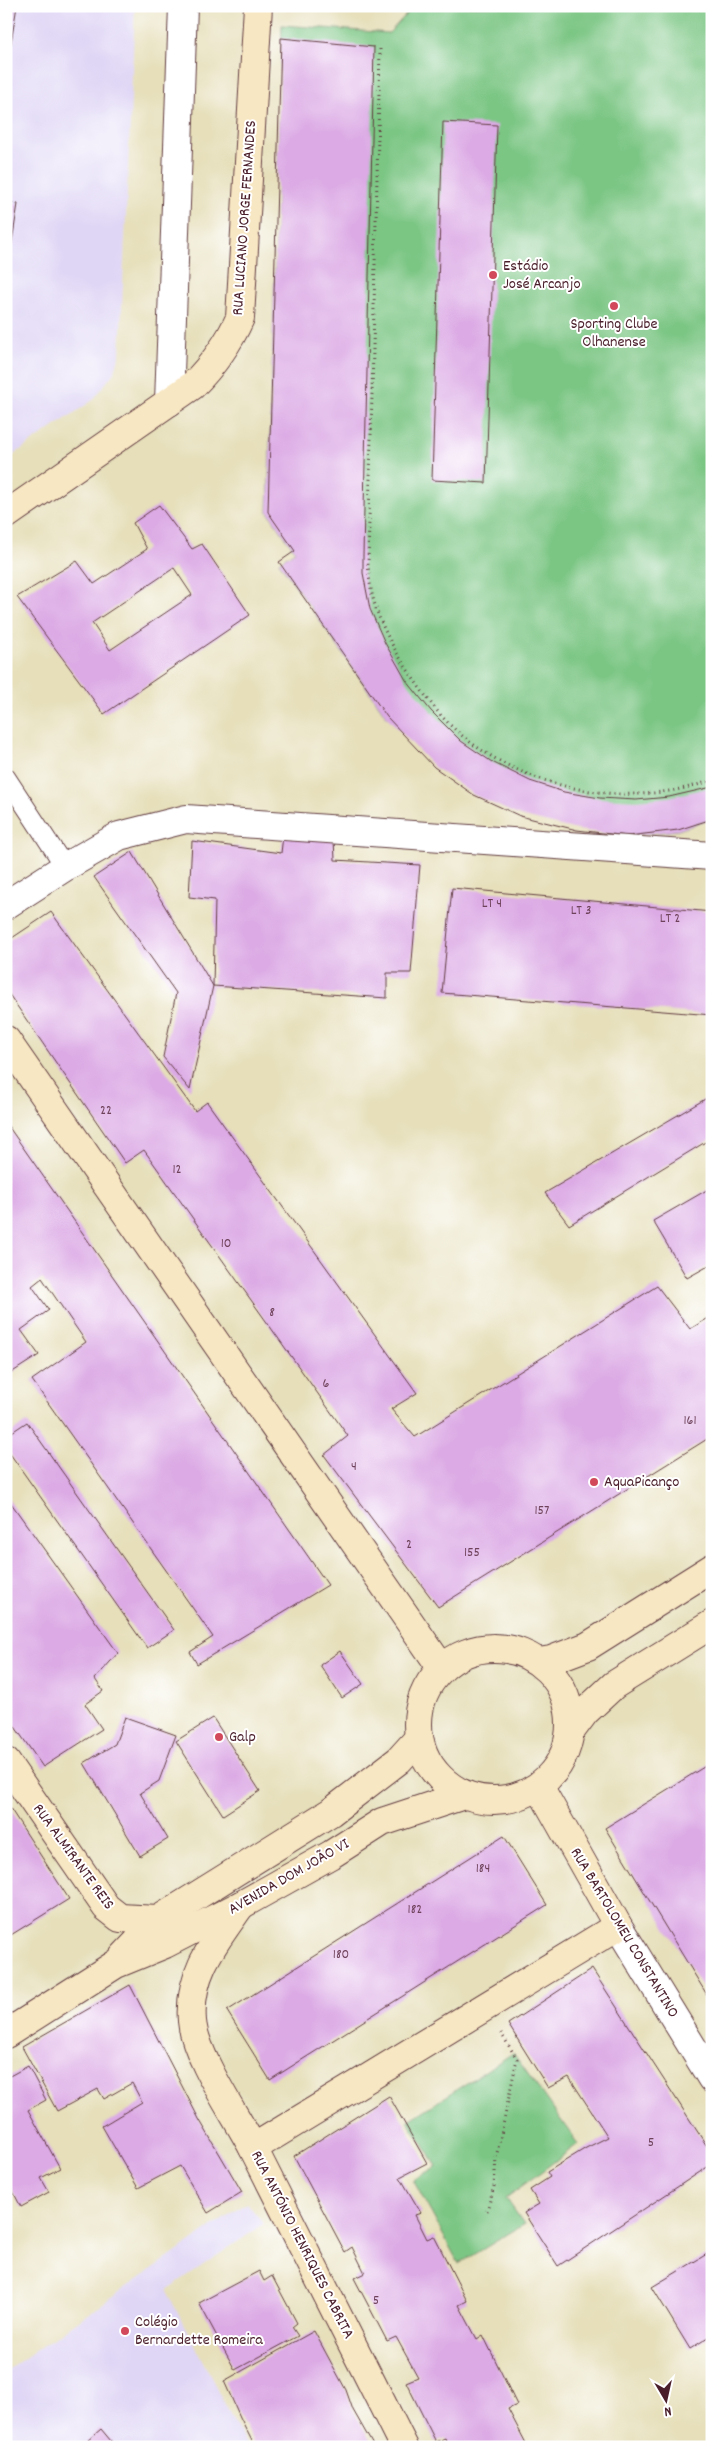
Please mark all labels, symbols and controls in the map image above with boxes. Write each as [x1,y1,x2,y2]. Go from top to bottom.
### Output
street label: RUA LUCIANO JORGE FERNANDES [227,120,263,316]
place label: Estádio José Arcanjo [503,255,581,296]
marker: Estádio José Arcanjo [487,269,499,281]
marker: Sporting Clube Olhanense [608,300,620,312]
place label: Sporting Clube Olhanense [571,313,657,354]
house number: LT 4 [482,894,502,914]
house number: LT 3 [571,901,591,921]
house number: LT 2 [660,909,680,929]
house number: 22 [100,1101,112,1121]
house number: 12 [172,1160,182,1180]
house number: 10 [221,1234,231,1254]
house number: 8 [269,1303,275,1323]
house number: 6 [323,1374,330,1394]
house number: 161 [684,1411,697,1431]
house number: 4 [351,1457,357,1477]
place label: AquaPicanço [604,1471,679,1494]
marker: AquaPicanço [588,1476,600,1488]
house number: 157 [535,1501,549,1521]
house number: 2 [406,1535,412,1555]
house number: 155 [464,1543,480,1563]
place label: Galp [229,1726,256,1749]
marker: Galp [213,1731,225,1743]
street label: RUA ALMIRANTE REIS [27,1799,119,1915]
street label: AVENIDA DOM JOÃO VI [224,1833,354,1921]
street label: RUA BARTOLOMEU CONSTANTINO [564,1844,684,2022]
house number: 184 [476,1859,490,1879]
house number: 182 [408,1900,422,1920]
house number: 180 [333,1945,349,1965]
house number: 5 [648,2133,654,2153]
street label: RUA ANTÓNIO HENRIQUES CABRITA [244,2147,360,2343]
house number: 5 [373,2291,379,2311]
place label: Colégio Bernardette Romeira [135,2311,263,2352]
marker: Colégio Bernardette Romeira [119,2325,131,2337]
north arrow [640,2376,690,2426]
text: N [663,2400,673,2421]

